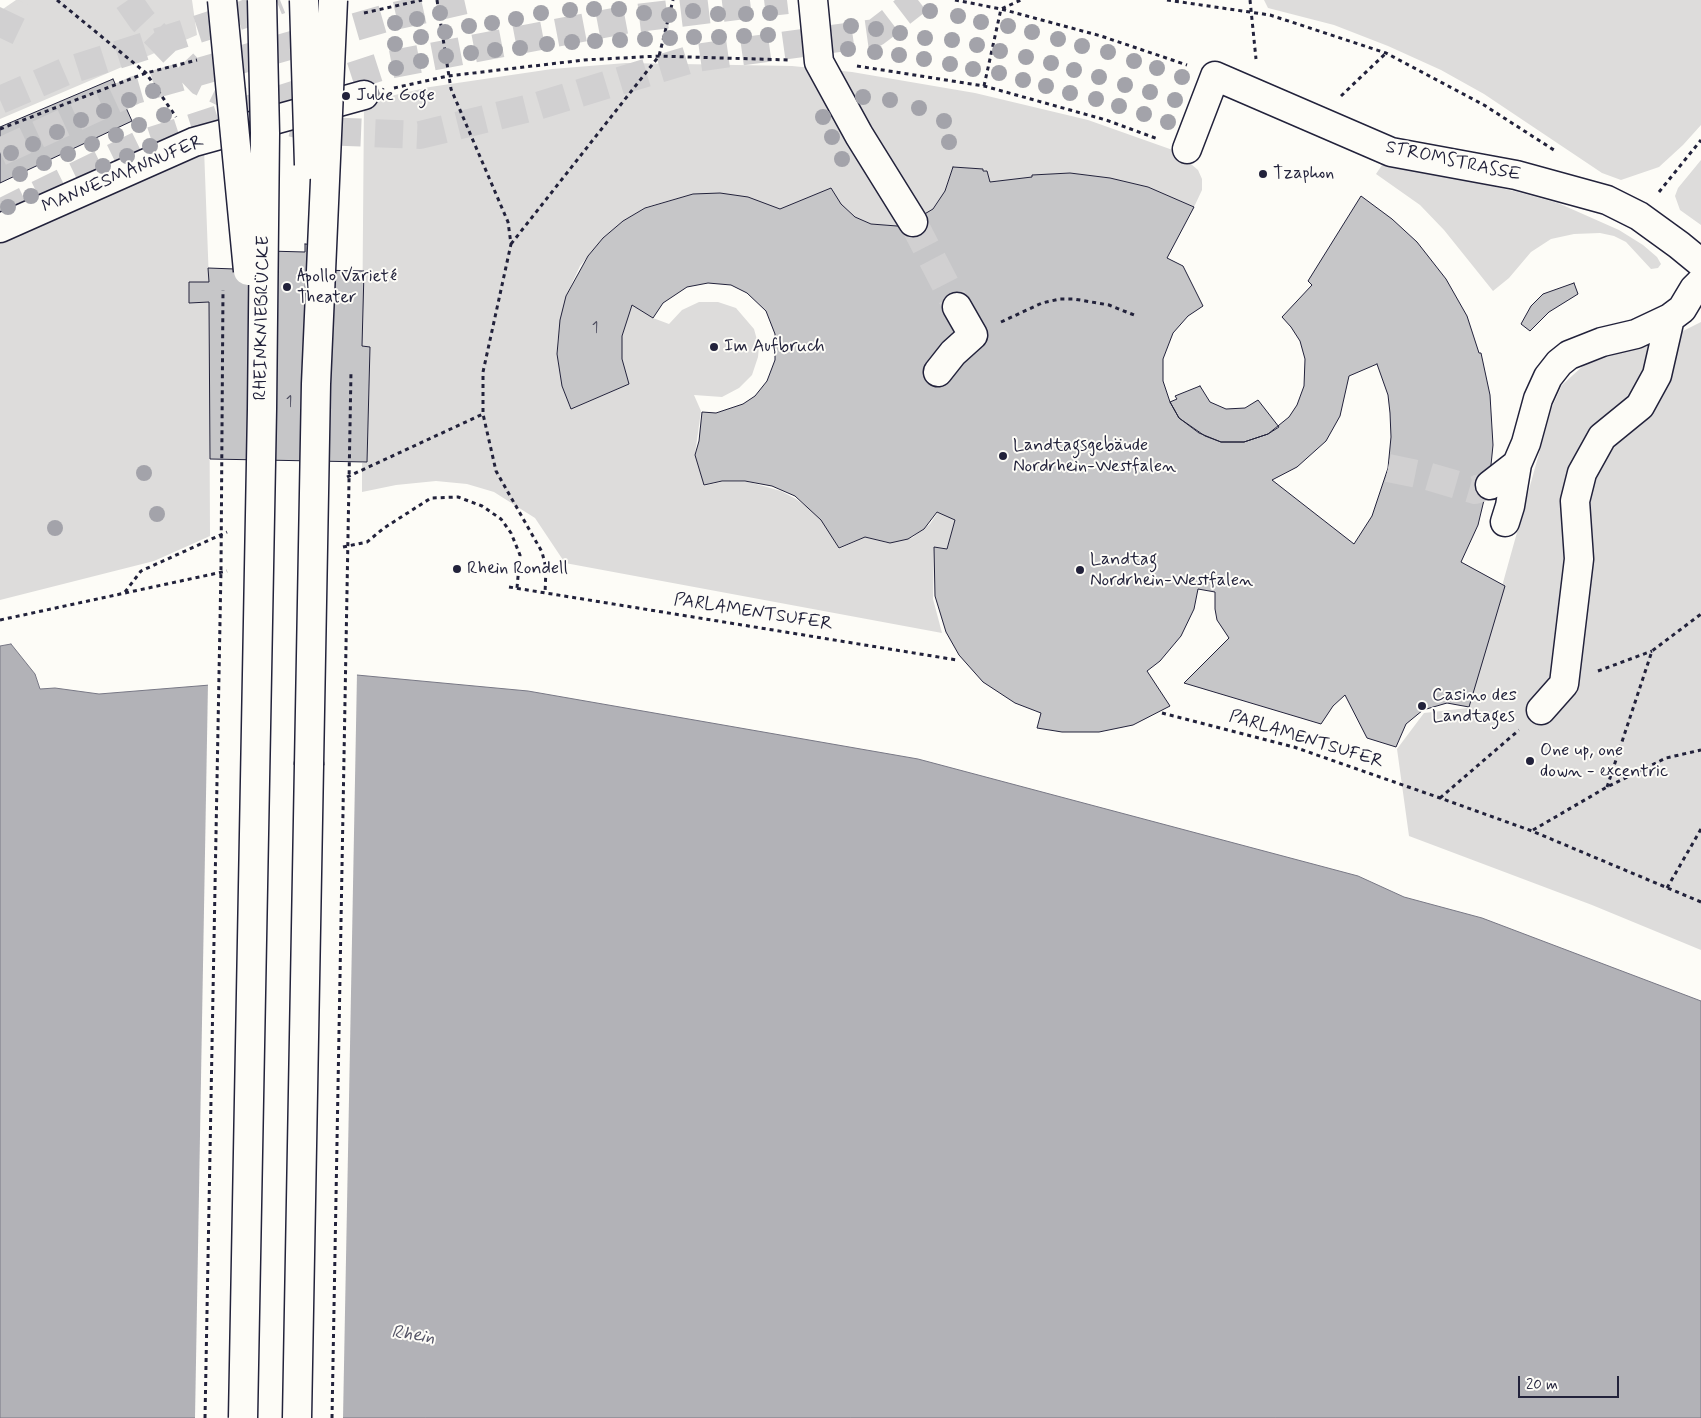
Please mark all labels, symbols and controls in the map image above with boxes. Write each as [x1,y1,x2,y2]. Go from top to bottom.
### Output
place label: Julie Goge [356,85,435,107]
marker: Julie Goge [340,90,352,102]
street label: MANNESMANNUFER [39,131,207,219]
street label: STROMSTRASSE [1384,137,1522,187]
place label: Tzaphon [1273,163,1334,185]
marker: Tzaphon [1257,168,1269,180]
street label: RHEINKNIEBRÜCKE [251,235,275,401]
place label: Apollo Varieté Theater [297,266,397,308]
marker: Apollo Varieté Theater [281,281,293,293]
house number: 1 [592,320,598,338]
place label: Im Aufbruch [724,336,825,358]
marker: Im Aufbruch [708,341,720,353]
house number: 1 [286,394,292,412]
place label: Landtagsgebäude Nordrhein-Westfalen [1013,435,1176,478]
marker: Landtagsgebäude Nordrhein-Westfalen [997,450,1009,462]
place label: Landtag Nordrhein-Westfalen [1090,549,1253,592]
place label: Rhein Rondell [467,558,568,580]
marker: Rhein Rondell [451,563,463,575]
marker: Landtag Nordrhein-Westfalen [1074,564,1086,576]
street label: PARLAMENTSUFER [672,590,834,636]
place label: Casino des Landtages [1432,685,1517,728]
marker: Casino des Landtages [1416,700,1428,712]
street label: PARLAMENTSUFER [1226,706,1386,774]
place label: One up, one down - excentric [1540,740,1668,782]
marker: One up, one down - excentric [1524,755,1536,767]
water label: Rhein [390,1322,436,1350]
scale bar [1521,1366,1622,1398]
text: 20 m [1526,1375,1558,1395]

